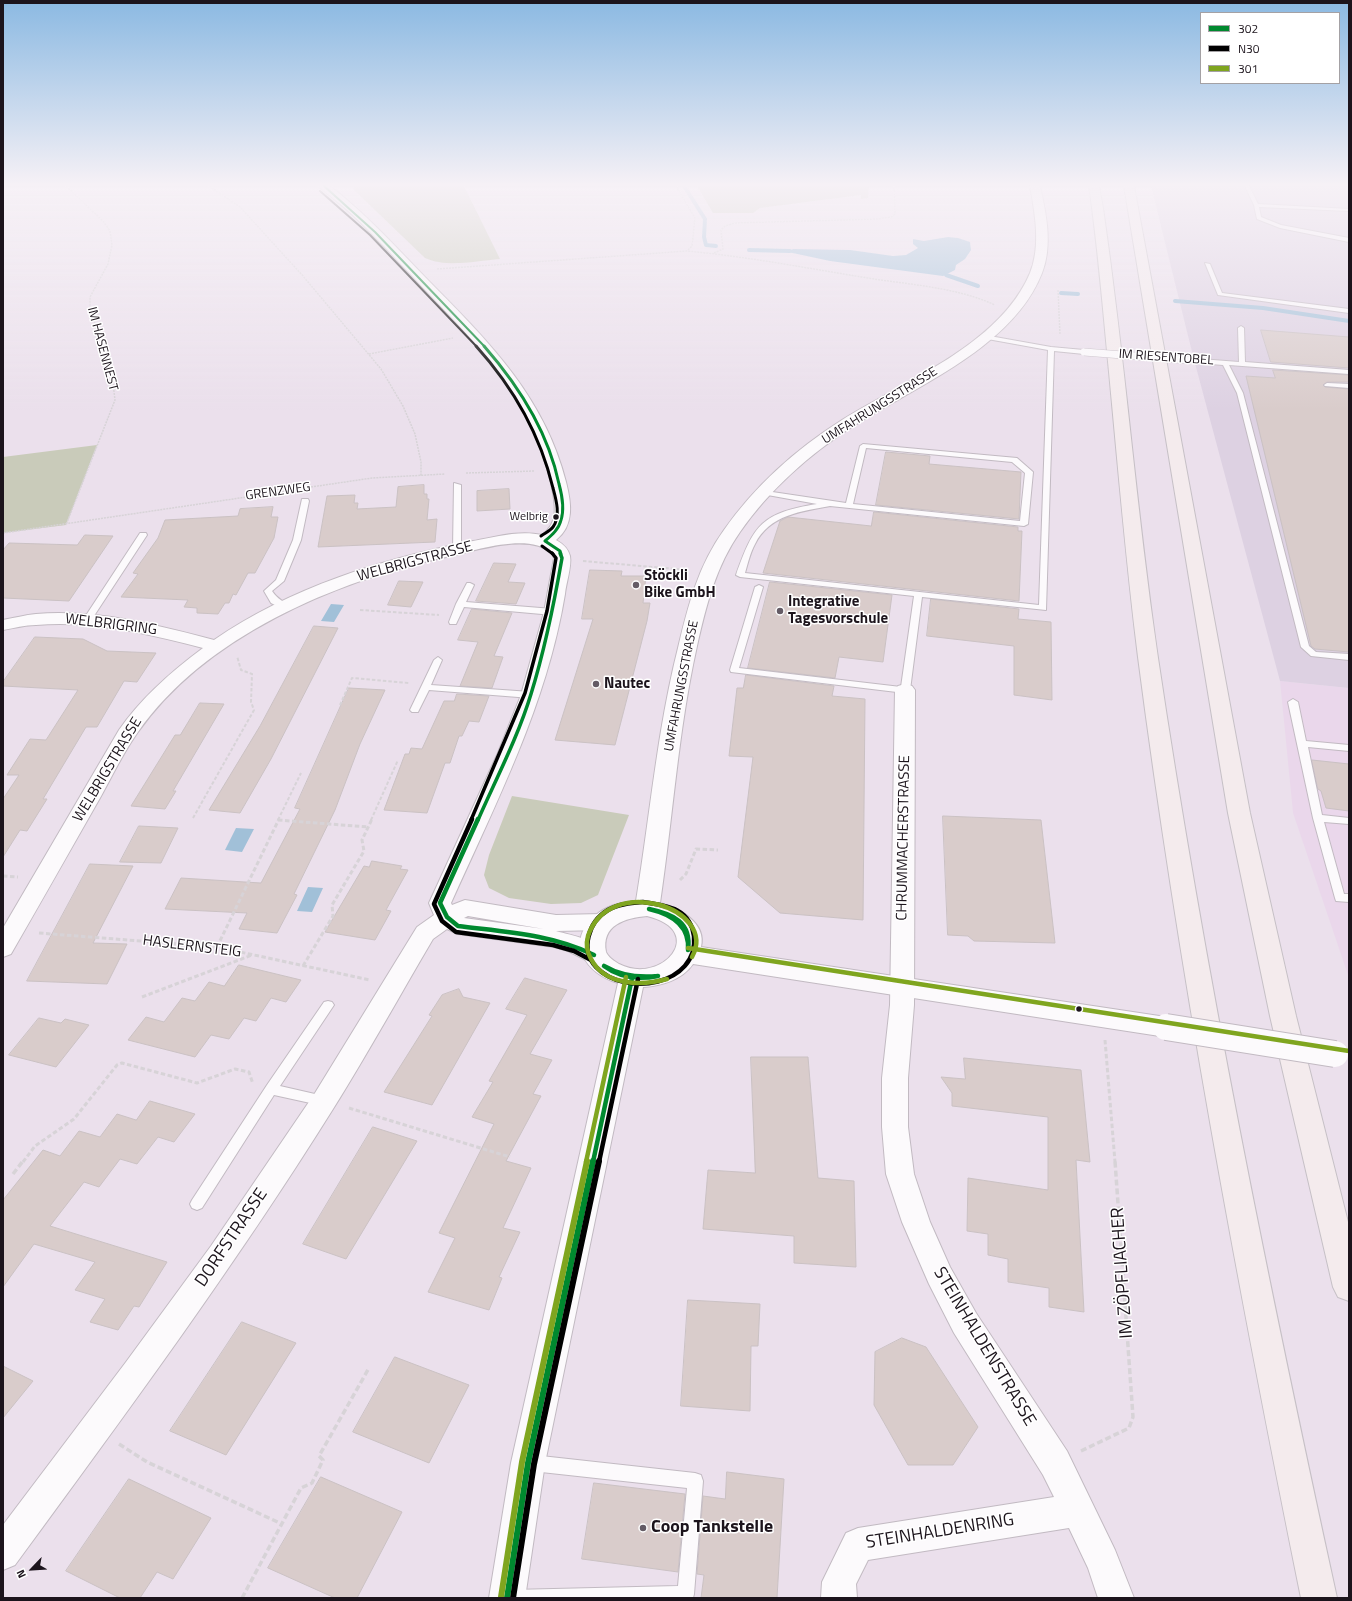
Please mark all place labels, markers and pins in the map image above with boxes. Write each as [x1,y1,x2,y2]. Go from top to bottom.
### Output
place label: Welbrig [510,510,548,524]
marker: Welbrig [551,512,561,522]
place label: Stöckli Bike GmbH [644,567,716,602]
marker: Stöckli Bike GmbH [631,580,641,590]
place label: Integrative Tagesvorschule [788,593,888,628]
marker: Integrative Tagesvorschule [775,606,785,616]
place label: Nautec [604,675,650,693]
marker: Nautec [591,679,601,689]
unlabelled marker [1074,1004,1084,1014]
place label: Coop Tankstelle [651,1517,773,1539]
marker: Coop Tankstelle [638,1523,648,1533]

